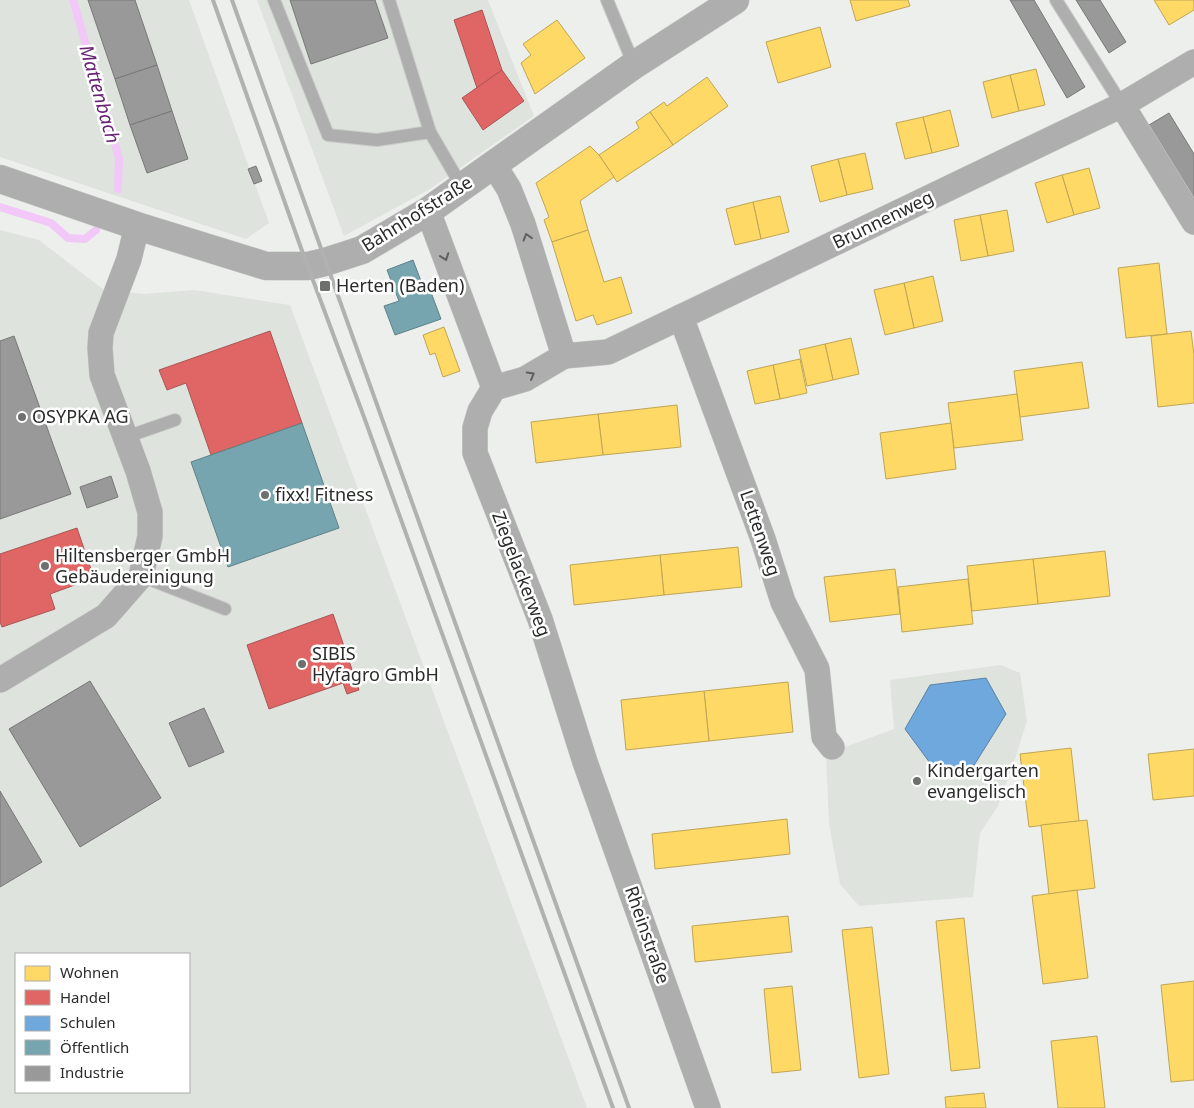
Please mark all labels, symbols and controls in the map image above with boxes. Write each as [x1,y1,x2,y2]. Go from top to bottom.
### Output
water label: Mattenbach [74,42,126,146]
street label: Bahnhofstraße [357,170,476,257]
street label: Brunnenweg [828,184,937,254]
one-way arrow [522,233,532,241]
one-way arrow [439,252,449,261]
place label: Herten (Baden) [336,273,464,297]
marker: Herten (Baden) [318,279,332,293]
one-way arrow [526,371,535,381]
place label: OSYPKA AG [32,404,129,428]
marker: OSYPKA AG [16,411,28,423]
place label: fixx! Fitness [275,482,373,506]
street label: Lettenweg [735,487,787,579]
marker: fixx! Fitness [259,489,271,501]
street label: Ziegelackerweg [487,508,557,640]
place label: Hiltensberger GmbH Gebäudereinigung [55,543,230,588]
marker: Hiltensberger GmbH Gebäudereinigung [39,560,51,572]
place label: SIBIS Hyfagro GmbH [312,641,439,686]
marker: SIBIS Hyfagro GmbH [296,658,308,670]
place label: Kindergarten evangelisch [927,758,1039,803]
marker: Kindergarten evangelisch [911,775,923,787]
street label: Rheinstraße [620,883,676,987]
legend [15,953,190,1093]
text: Wohnen [60,962,119,982]
text: Handel [60,987,110,1007]
text: Schulen [60,1012,116,1032]
text: Öffentlich [60,1037,129,1057]
text: Industrie [60,1062,124,1082]

